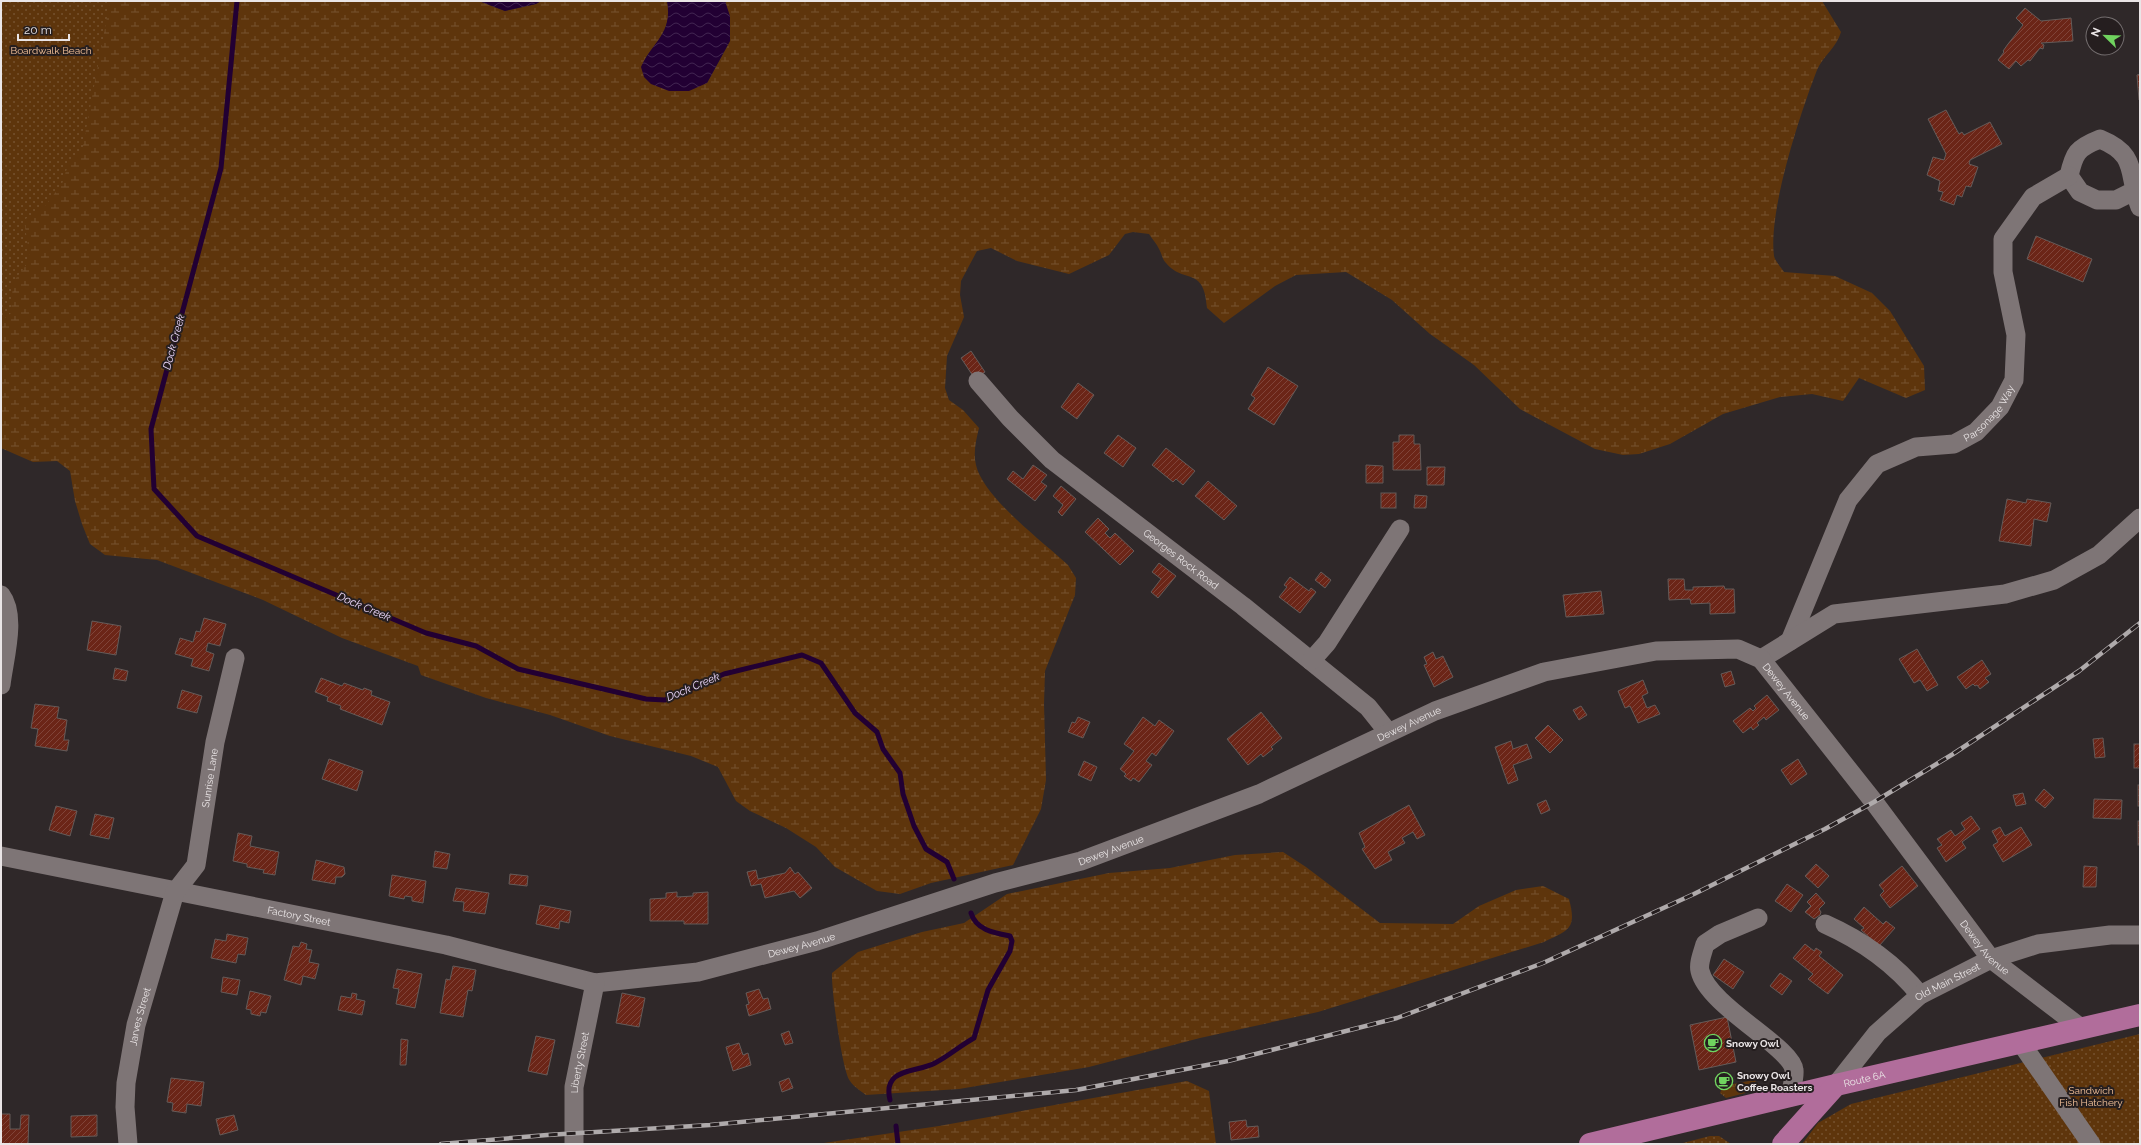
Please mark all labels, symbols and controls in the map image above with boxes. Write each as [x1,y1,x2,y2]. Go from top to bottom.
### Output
scale bar [18,16,69,42]
north arrow [2085,16,2125,56]
text: 20 m [24,23,52,37]
text: N [2089,26,2104,39]
park label: Boardwalk Beach [11,45,92,56]
water label: Dock Creek [160,313,188,371]
street label: Parsonage Way [1962,383,2016,443]
street label: Georges Rock Road [1142,527,1221,591]
water label: Dock Creek [335,590,393,624]
street label: Dewey Avenue [1761,661,1812,722]
water label: Dock Creek [664,670,722,704]
street label: Dewey Avenue [1375,704,1442,743]
street label: Sunrise Lane [199,747,219,808]
street label: Dewey Avenue [1077,832,1145,867]
street label: Factory Street [266,904,332,927]
street label: Dewey Avenue [1958,918,2012,977]
street label: Dewey Avenue [767,930,836,959]
street label: Old Main Street [1912,960,1982,1003]
street label: Jarves Street [127,985,152,1047]
street label: Liberty Street [569,1030,591,1093]
cafe icon: Snowy Owl [1703,1033,1723,1053]
place label: Snowy Owl [1726,1038,1780,1049]
street label: Route 6A [1842,1068,1887,1089]
place label: Snowy Owl Coffee Roasters [1737,1070,1812,1093]
cafe icon: Snowy Owl Coffee Roasters [1714,1071,1734,1091]
park label: Sandwich Fish Hatchery [2059,1085,2123,1108]

